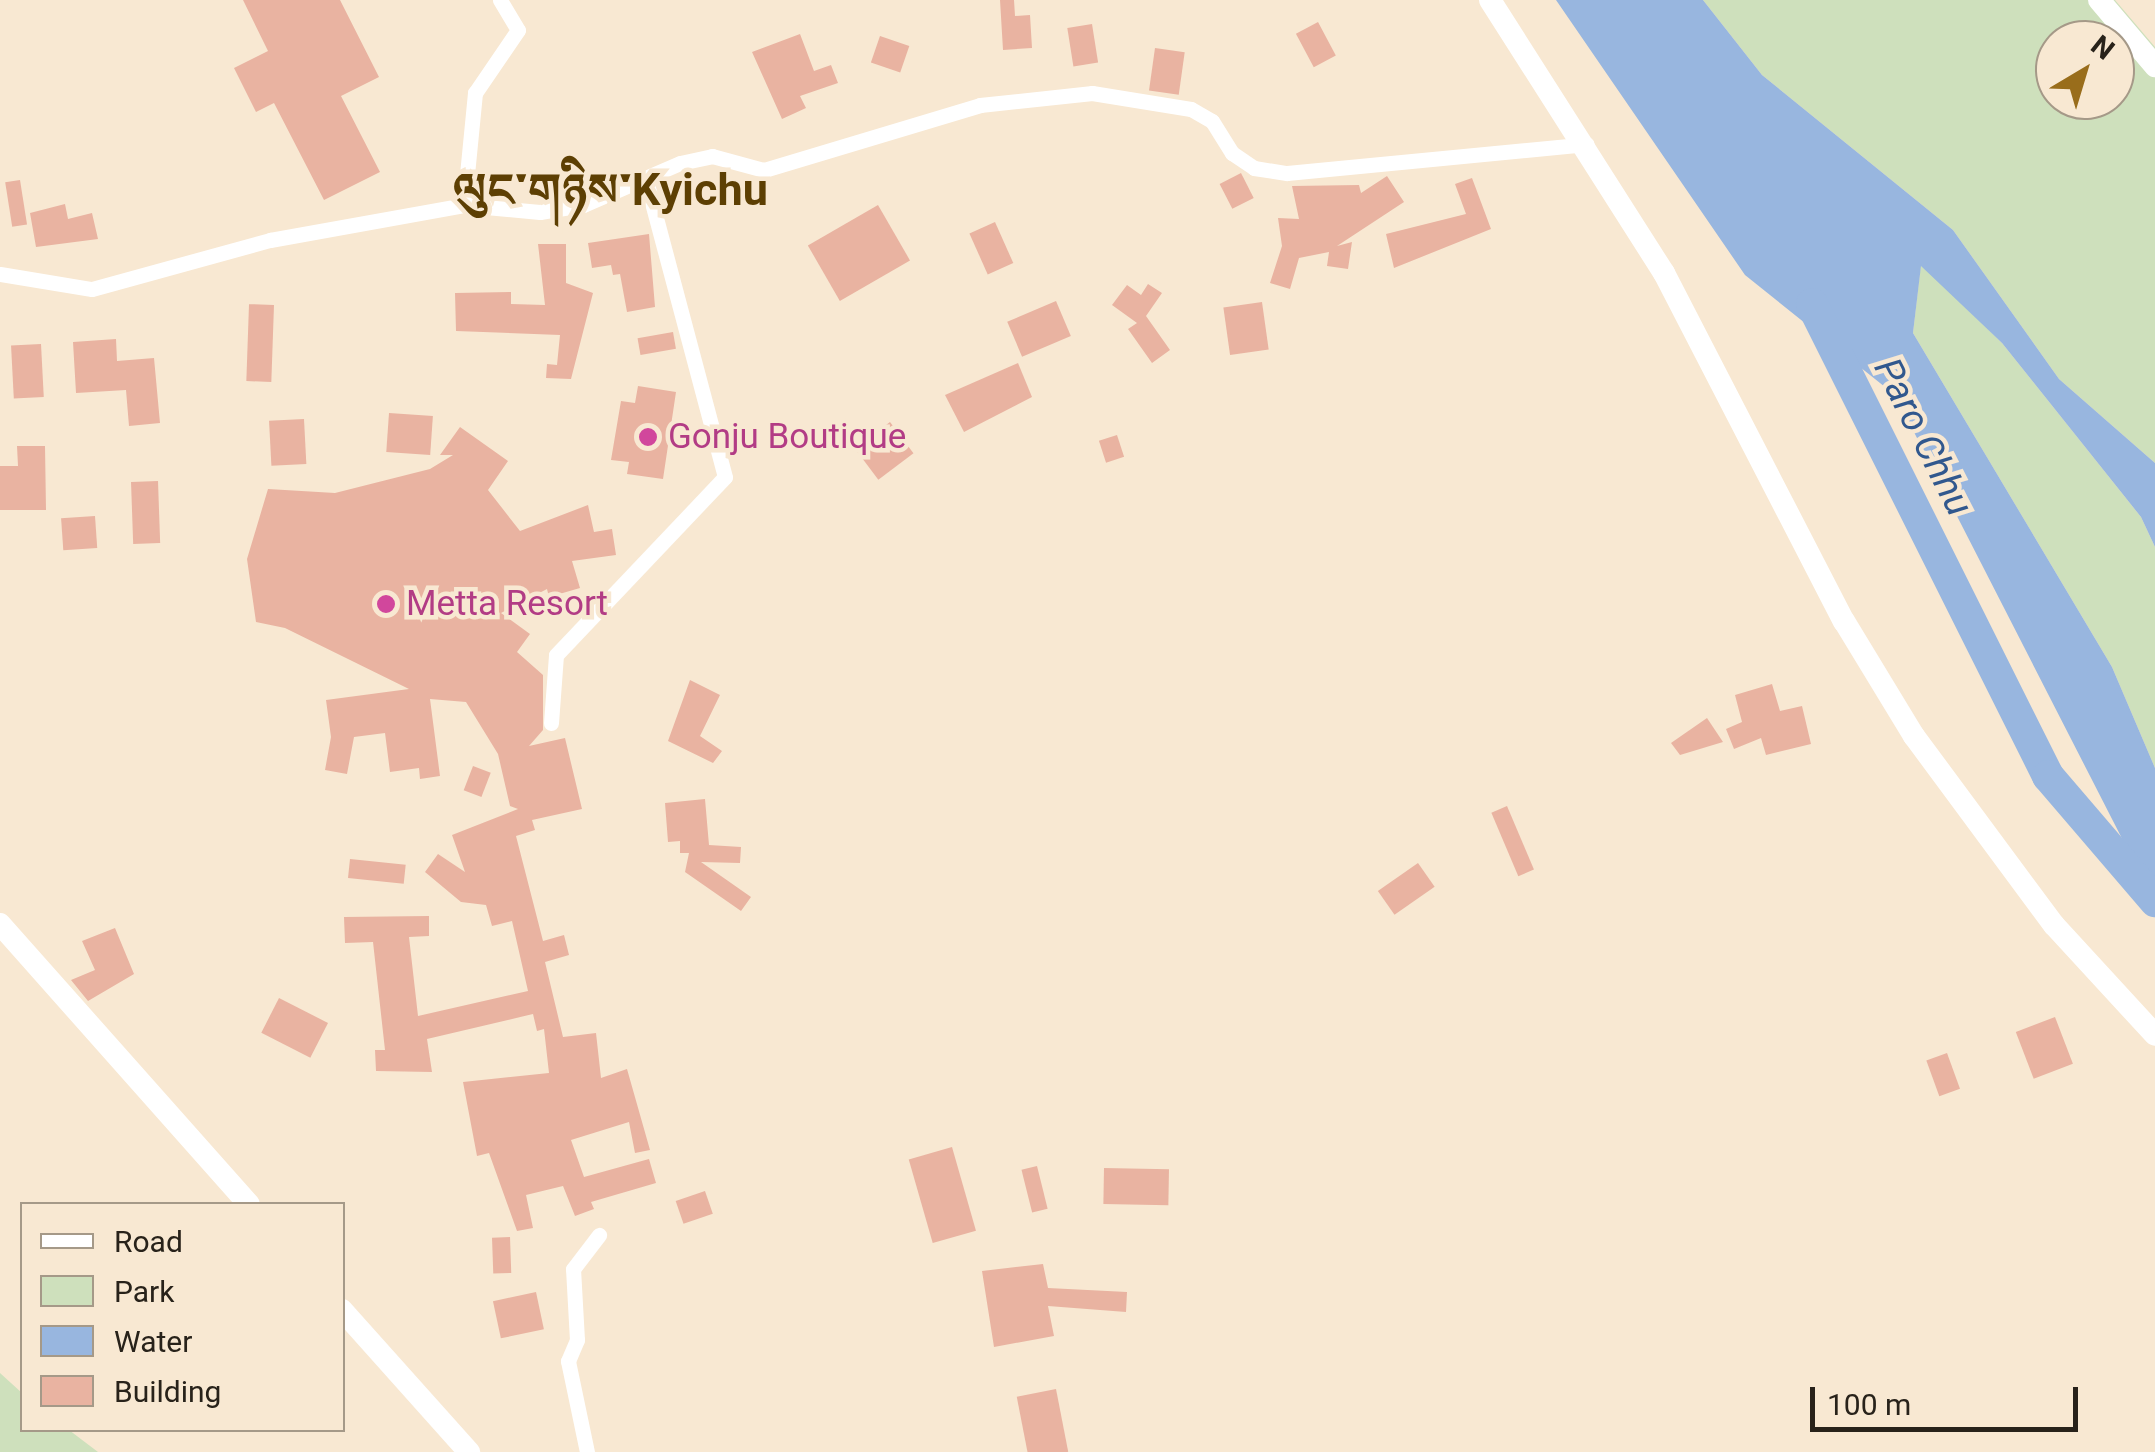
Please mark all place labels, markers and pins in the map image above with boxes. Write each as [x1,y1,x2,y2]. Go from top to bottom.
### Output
place label: Gonju Boutique [668,416,906,458]
marker: Gonju Boutique [637,426,659,448]
place label: Metta Resort [406,583,608,625]
marker: Metta Resort [375,593,397,615]

